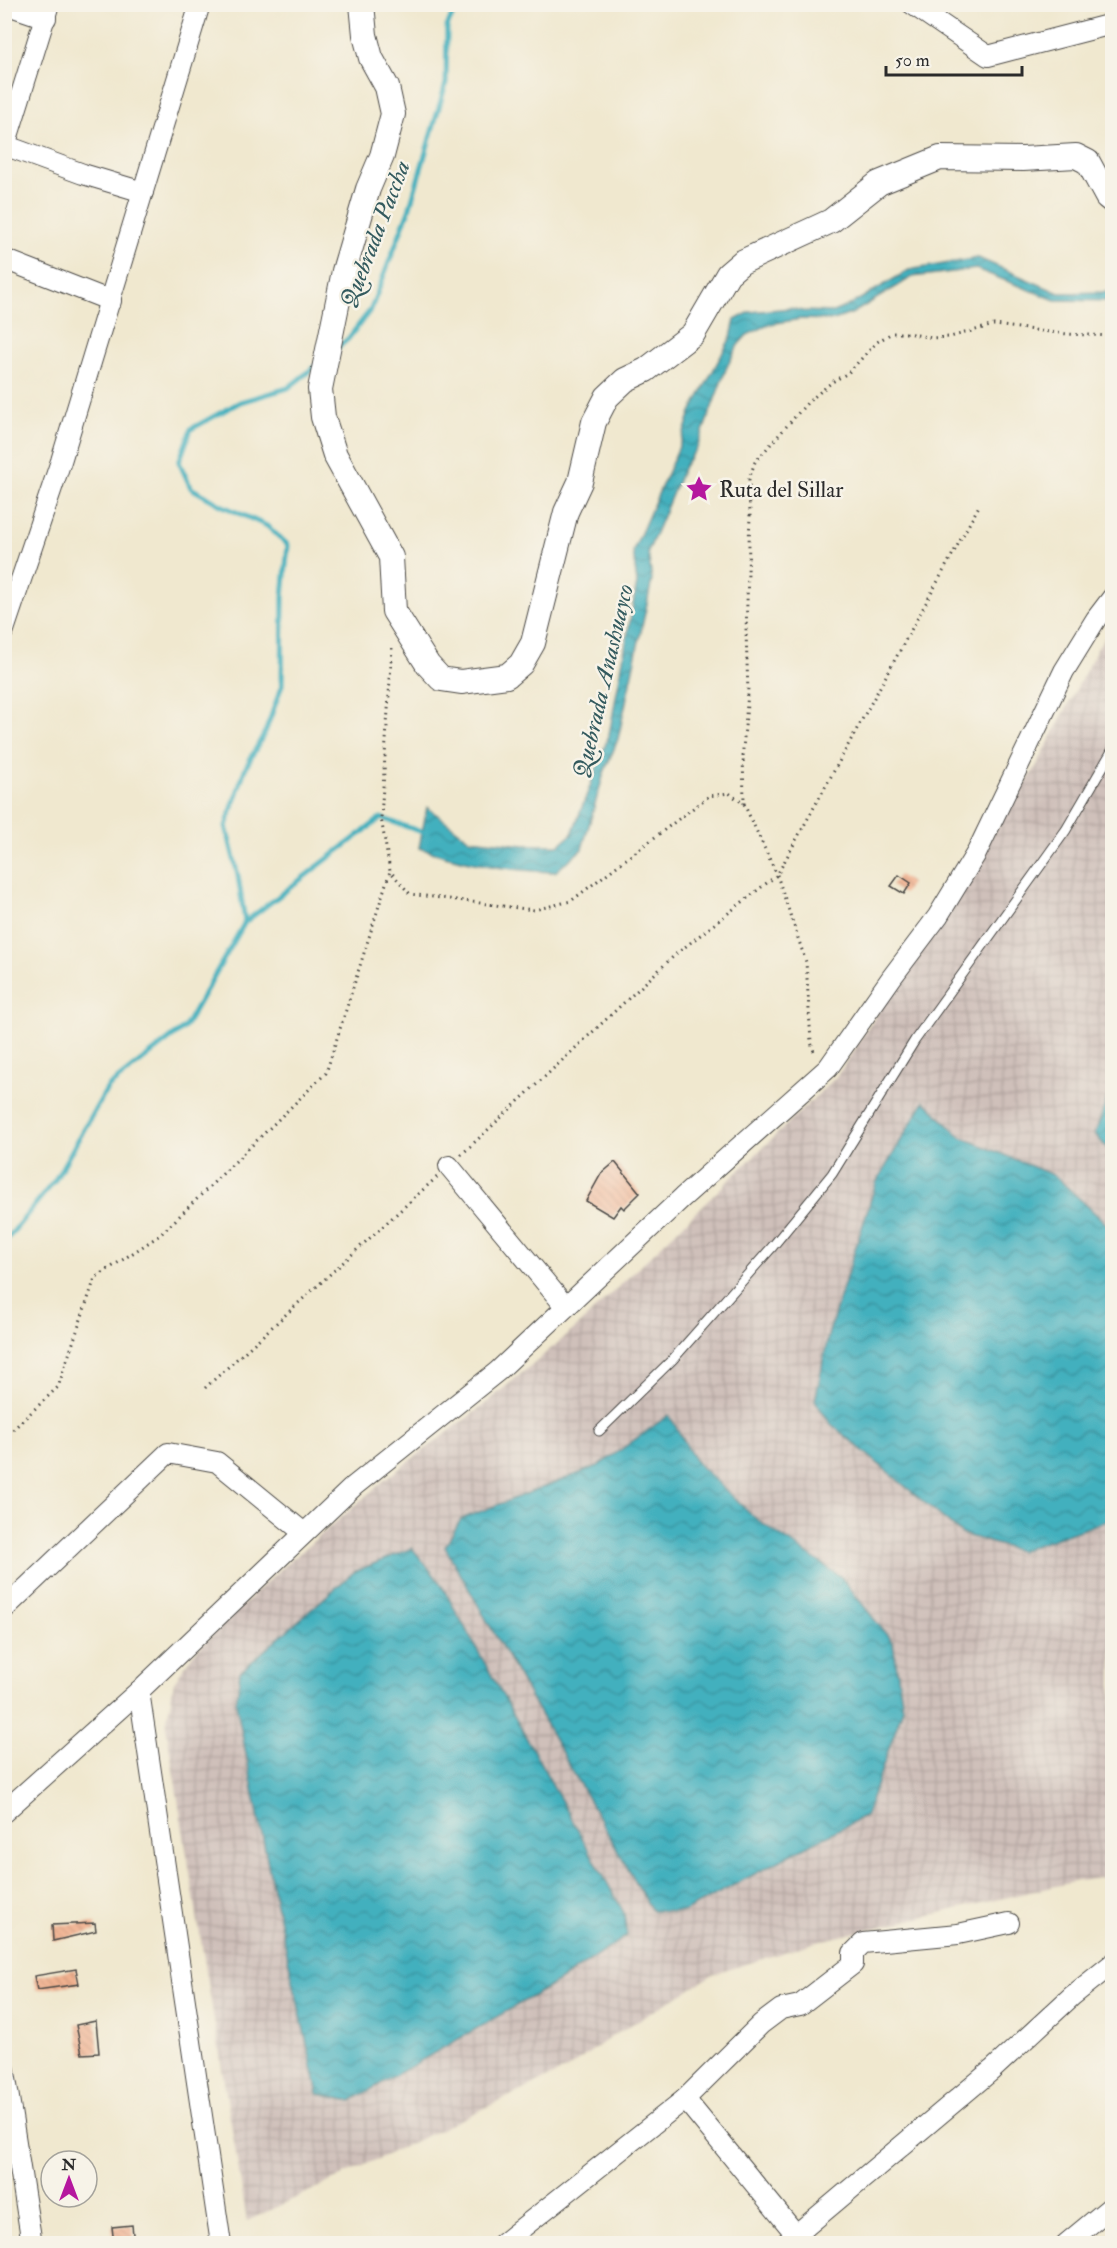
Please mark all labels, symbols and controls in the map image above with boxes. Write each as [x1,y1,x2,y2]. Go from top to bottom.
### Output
scale bar [886,39,1022,77]
text: 50 m [895,49,930,72]
water label: Quebrada Paccha [333,156,418,312]
place icon: Ruta del Sillar [684,474,714,504]
place label: Ruta del Sillar [719,476,844,504]
water label: Quebrada Anashuayco [566,581,641,781]
north arrow [39,2149,99,2209]
text: N [61,2155,77,2175]

